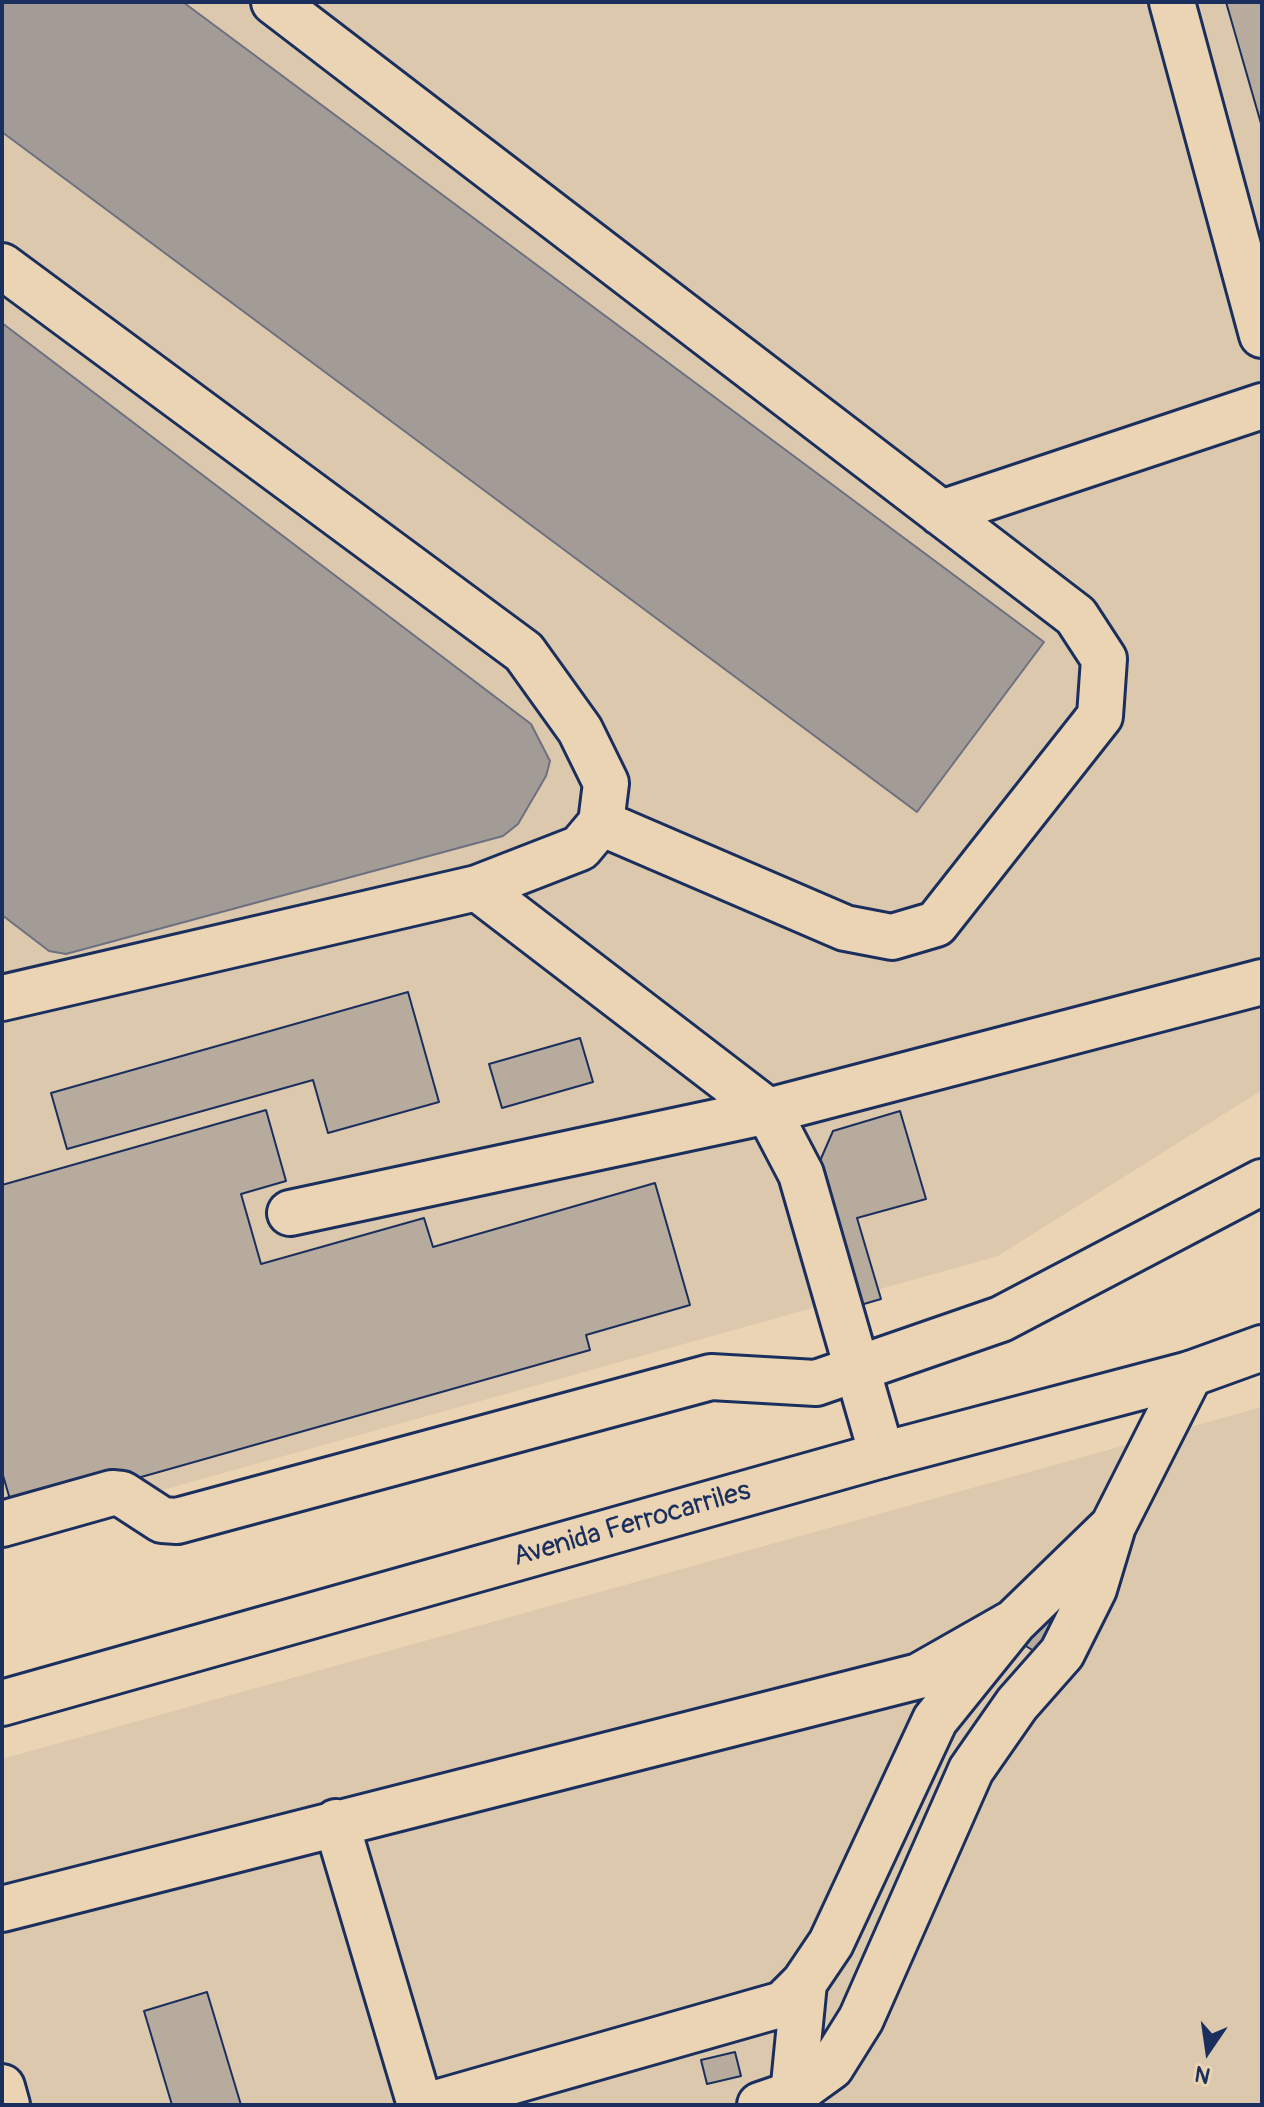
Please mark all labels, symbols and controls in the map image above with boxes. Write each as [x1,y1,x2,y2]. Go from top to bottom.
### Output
street label: Avenida Ferrocarriles [509,1475,755,1575]
north arrow [1168,2011,1248,2091]
text: N [1192,2059,1213,2090]

